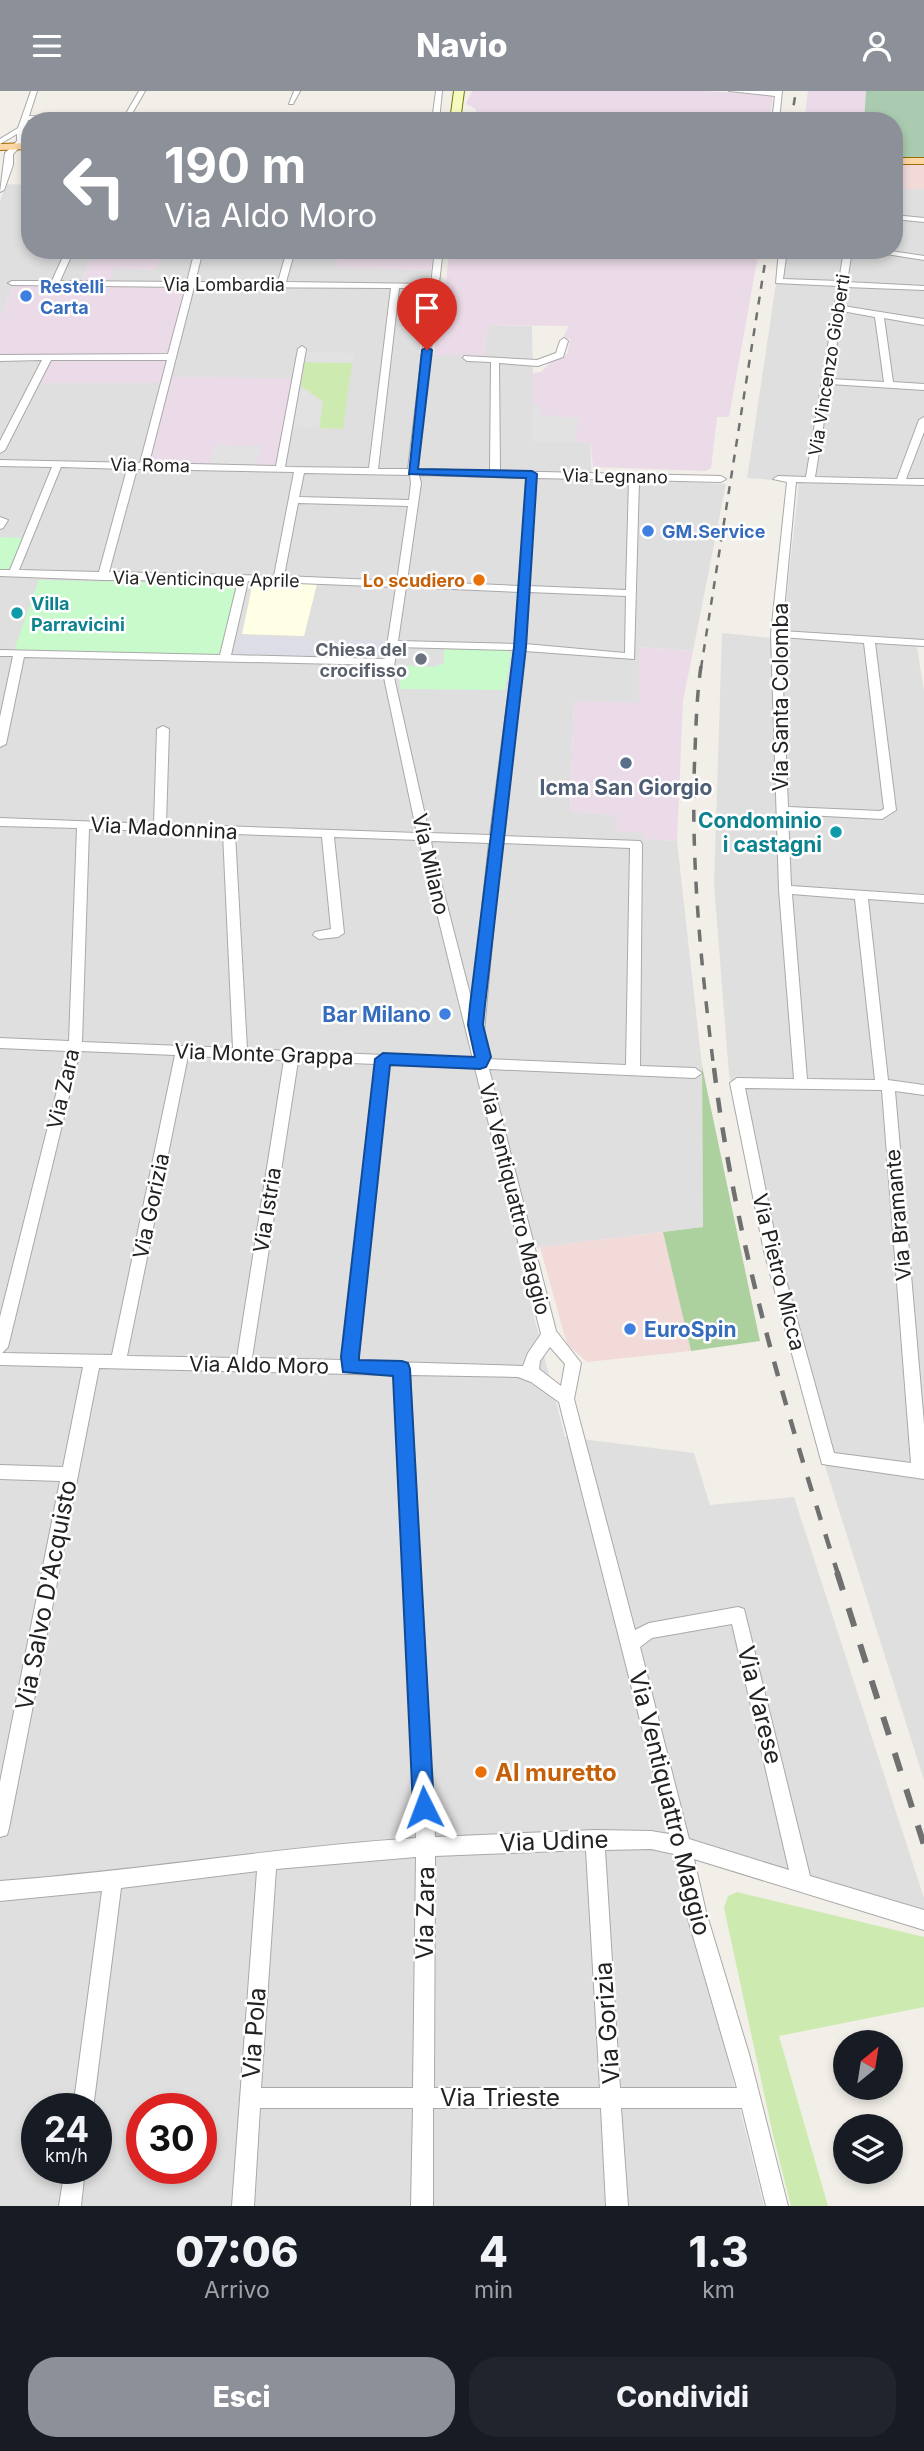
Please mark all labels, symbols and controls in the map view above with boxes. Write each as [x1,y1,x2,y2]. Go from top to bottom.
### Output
text: Navio [416,26,508,65]
icon: menu [28,27,66,65]
icon: person [858,27,896,65]
text: 190 m [164,136,306,195]
icon: left [49,140,140,231]
text: Via Aldo Moro [164,196,377,235]
street label: Via Vincenzo Gioberti [804,273,854,457]
street label: Via Lombardia [163,274,285,295]
place label: Restelli Carta [40,276,104,318]
pin [397,278,457,350]
marker: Restelli Carta [18,288,34,304]
icon: arrive [408,289,446,327]
street label: Via Roma [110,454,190,476]
street label: Via Legnano [562,465,668,487]
place label: GM.Service [662,521,766,542]
marker: GM.Service [640,523,656,539]
street label: Via Venticinque Aprile [112,567,300,591]
place label: Lo scudiero [363,570,465,591]
marker: Lo scudiero [471,572,487,588]
place label: Villa Parravicini [31,593,125,635]
street label: Via Santa Colomba [768,603,793,791]
marker: Villa Parravicini [9,605,25,621]
place label: Chiesa del crocifisso [315,639,407,681]
marker: Chiesa del crocifisso [413,651,429,667]
marker: Icma San Giorgio [618,755,634,771]
place label: Icma San Giorgio [540,775,713,800]
place label: Condominio i castagni [698,808,822,857]
street label: Via Milano [407,811,455,917]
street label: Via Madonnina [90,812,238,844]
marker: Condominio i castagni [828,824,844,840]
place label: Bar Milano [322,1002,431,1027]
marker: Bar Milano [437,1006,453,1022]
street label: Via Monte Grappa [174,1038,354,1070]
street label: Via Zara [42,1046,84,1132]
street label: Via Ventiquattro Maggio [474,1081,556,1317]
street label: Via Bramante [880,1148,916,1282]
street label: Via Gorizia [128,1151,174,1261]
street label: Via Istria [248,1166,286,1254]
street label: Via Pietro Micca [747,1191,811,1353]
place label: EuroSpin [644,1317,737,1342]
marker: EuroSpin [622,1321,638,1337]
street label: Via Aldo Moro [189,1351,329,1379]
street label: Via Salvo D'Acquisto [9,1477,83,1713]
street label: Via Varese [731,1643,789,1767]
street label: Via Ventiquattro Maggio [623,1668,717,1938]
place label: Al muretto [495,1758,617,1787]
marker: Al muretto [473,1764,489,1780]
position arrow [387,1770,461,1844]
street label: Via Udine [499,1825,609,1857]
street label: Via Zara [410,1866,440,1960]
street label: Via Gorizia [588,1961,626,2085]
street label: Via Pola [236,1986,272,2080]
north arrow [833,2030,903,2100]
map controls [833,2030,903,2184]
street label: Via Trieste [440,2083,560,2112]
speed limit sign: 30 [126,2093,217,2184]
text: 24 [44,2108,89,2150]
button: layers [833,2114,903,2184]
text: km/h [45,2145,88,2166]
text: 07:06 [175,2226,299,2277]
text: 4 [479,2226,508,2277]
text: 1.3 [689,2226,749,2277]
text: Arrivo [204,2276,270,2304]
text: min [474,2276,513,2304]
text: km [702,2276,735,2304]
button: Esci [28,2357,455,2437]
button: Condividi [469,2357,896,2437]

